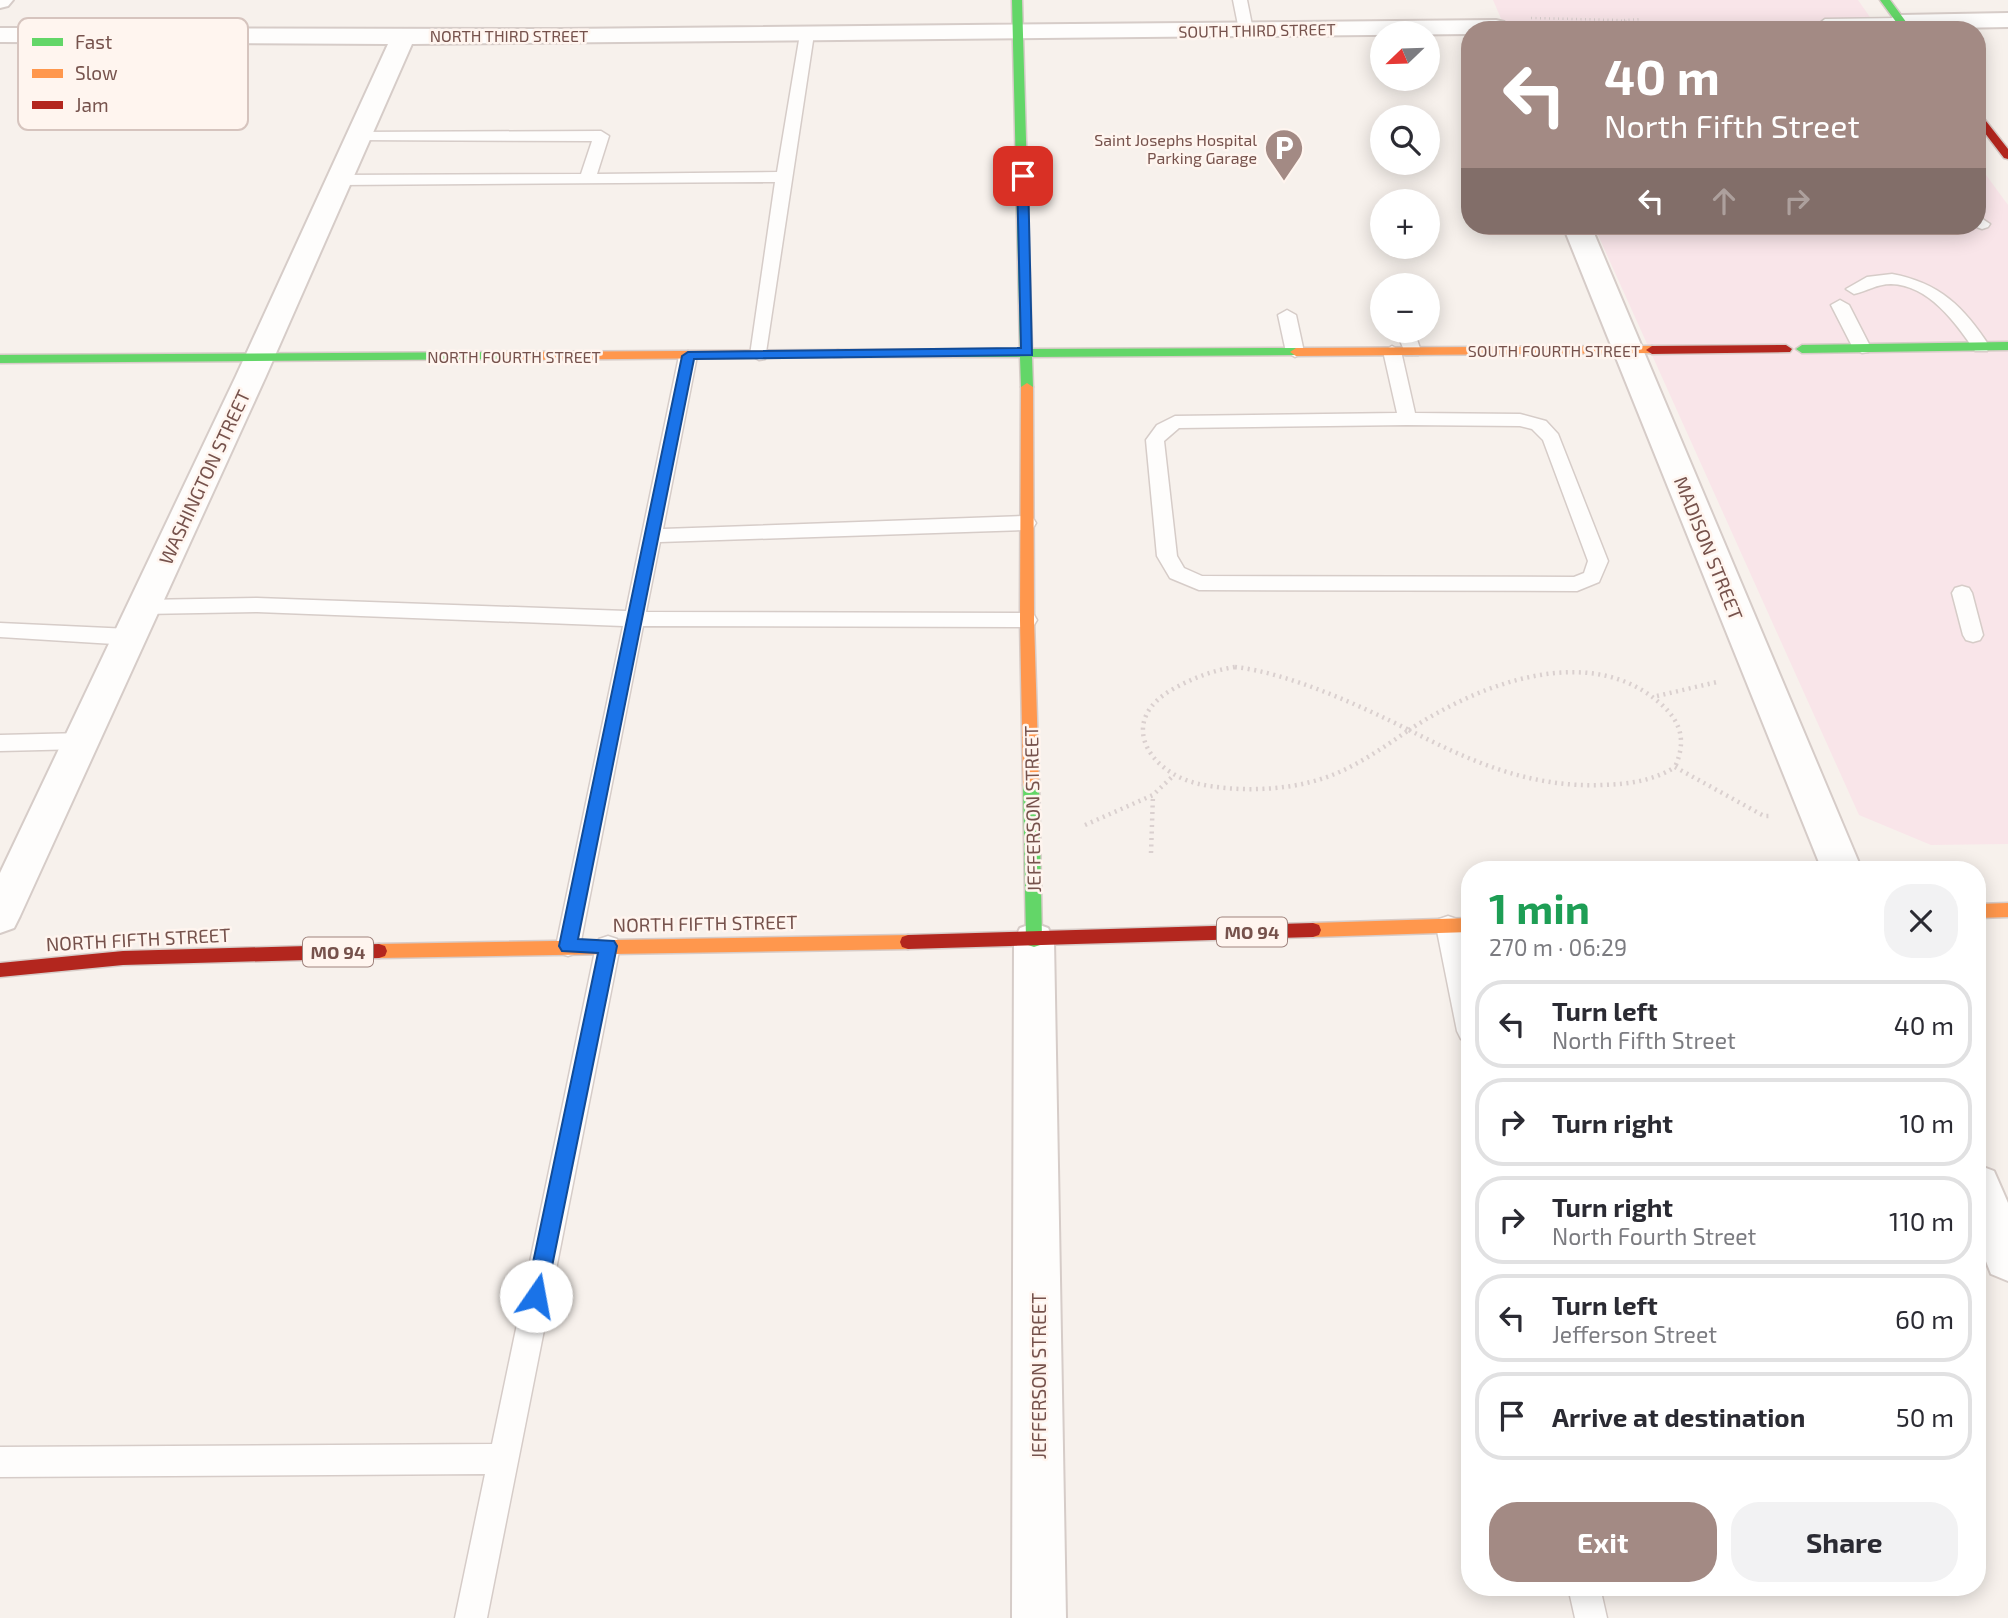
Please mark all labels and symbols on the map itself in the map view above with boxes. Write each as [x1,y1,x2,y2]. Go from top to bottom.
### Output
legend [18,18,248,130]
street label: SOUTH THIRD STREET [1178,19,1336,41]
north arrow [1370,21,1440,91]
street label: NORTH THIRD STREET [430,26,588,45]
text: Fast [75,30,112,53]
text: Slow [75,61,118,84]
text: Jam [75,93,109,116]
parking icon: Saint Josephs Hospital Parking Garage [1263,127,1305,182]
place label: Saint Josephs Hospital Parking Garage [1094,130,1257,167]
pin [993,146,1053,206]
street label: SOUTH FOURTH STREET [1468,341,1640,360]
street label: NORTH FOURTH STREET [427,347,601,366]
street label: WASHINGTON STREET [153,386,255,568]
street label: MADISON STREET [1670,473,1748,623]
street label: JEFFERSON STREET [1019,725,1045,893]
street label: NORTH FIFTH STREET [612,910,798,936]
road number: MO 94 [1217,917,1287,946]
street label: NORTH FIFTH STREET [45,923,231,955]
road number: MO 94 [303,937,373,967]
position arrow [499,1259,573,1333]
street label: JEFFERSON STREET [1027,1293,1050,1459]

